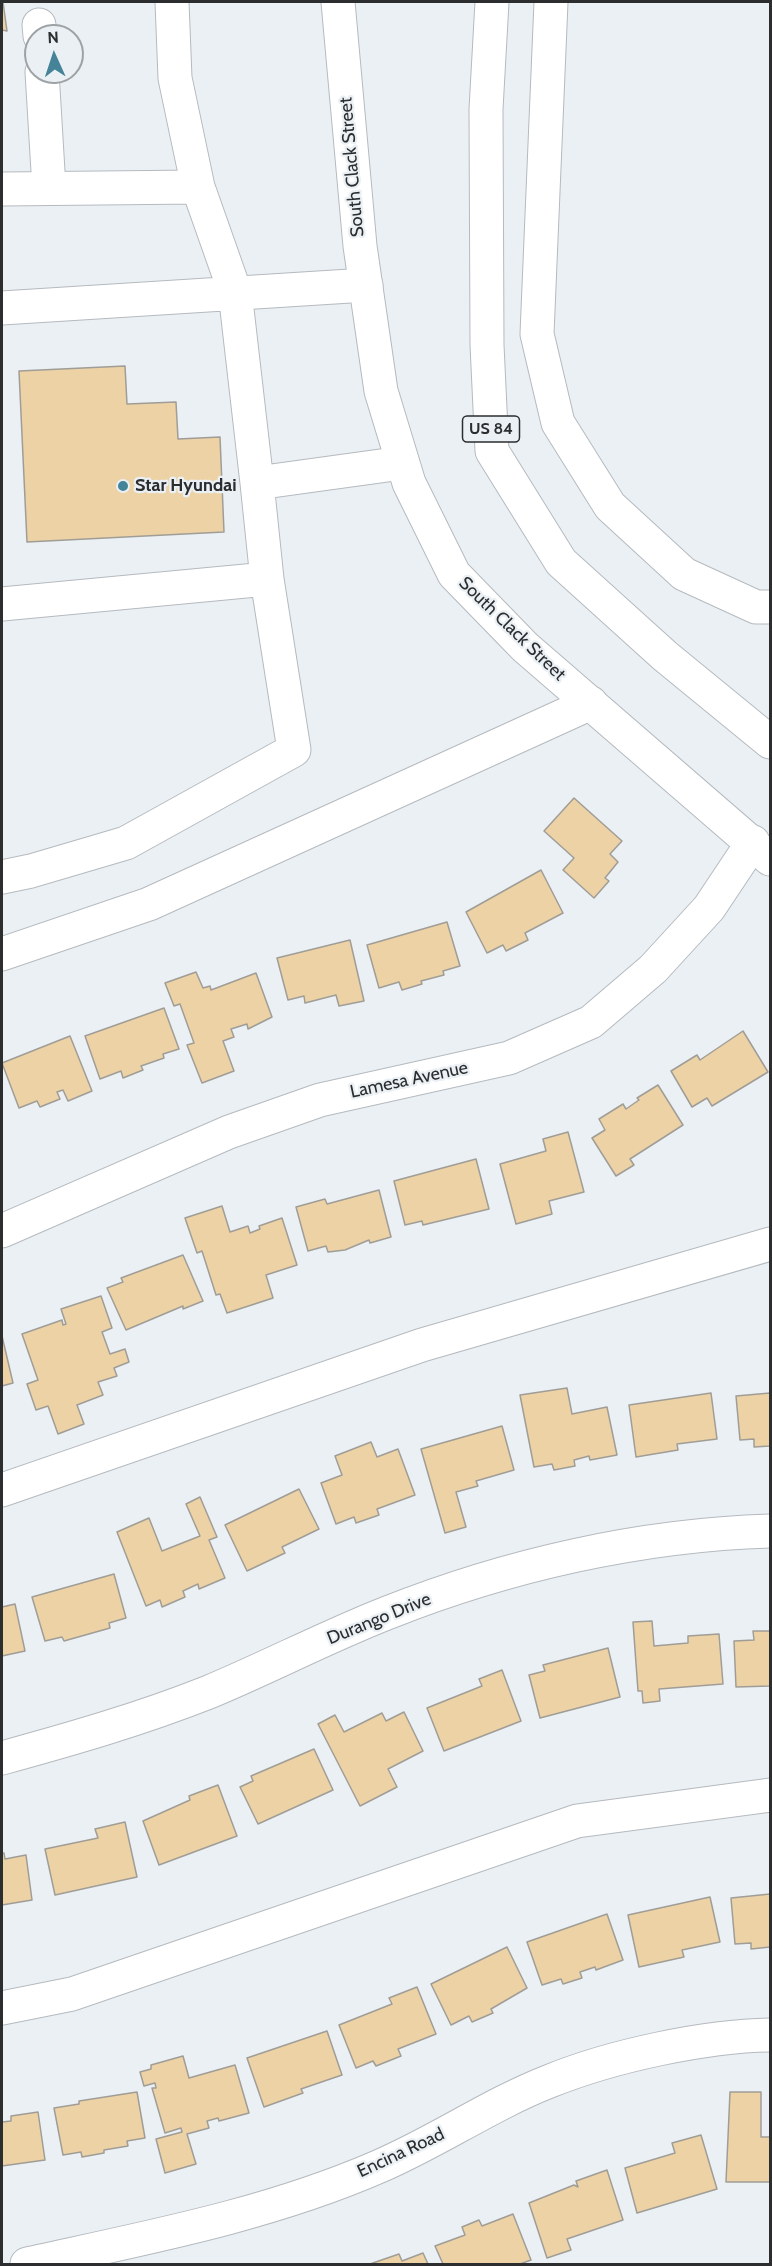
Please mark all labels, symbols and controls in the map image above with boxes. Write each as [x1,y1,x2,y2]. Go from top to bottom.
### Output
north arrow [24,24,84,84]
text: N [47,28,59,47]
street label: South Clack Street [335,96,369,238]
road number: US 84 [462,416,520,442]
place label: Star Hyundai [135,475,236,497]
marker: Star Hyundai [116,479,130,493]
street label: South Clack Street [454,573,570,685]
street label: Lamesa Avenue [348,1057,470,1103]
street label: Durango Drive [324,1588,434,1650]
street label: Encina Road [354,2123,448,2183]

